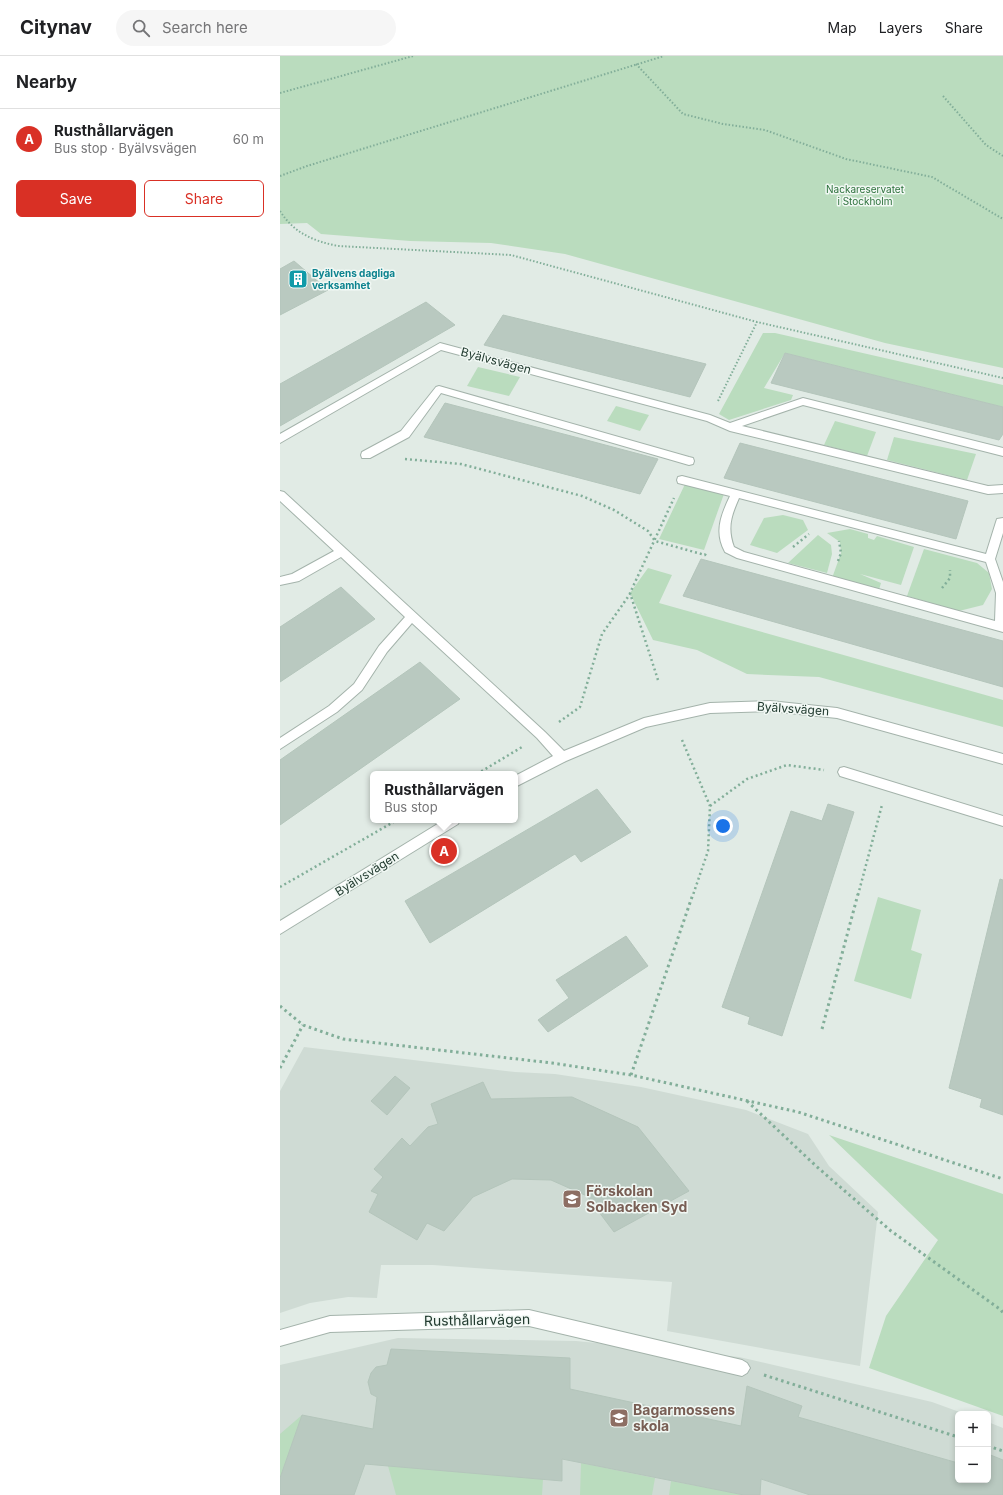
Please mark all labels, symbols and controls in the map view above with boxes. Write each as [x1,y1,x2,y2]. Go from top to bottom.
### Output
search box [116,10,396,46]
text: Citynav [20,16,92,39]
icon: search [130,17,152,39]
text: Search here [162,18,248,37]
text: Map [828,19,857,36]
text: Layers [879,19,923,36]
text: Share [945,19,983,36]
text: Nearby [16,72,77,92]
text: Rusthållarvägen [54,121,174,140]
text: A [24,131,34,147]
text: 60 m [233,131,264,147]
text: Bus stop · Byälvsvägen [54,140,197,156]
button: Save [16,180,136,217]
button: Share [144,180,264,217]
park label: Nackareservatet i Stockholm [826,183,905,207]
place label: Byälvens dagliga verksamhet [312,267,395,291]
building icon: Byälvens dagliga verksamhet [287,268,309,290]
street label: Byälvsvägen [459,344,533,377]
street label: Byälvsvägen [757,699,830,719]
popup [370,771,518,823]
text: Rusthållarvägen [384,780,504,799]
text: Bus stop [384,799,438,815]
your location [713,816,733,836]
pin: A [431,836,457,866]
street label: Byälvsvägen [332,848,401,899]
place label: Förskolan Solbacken Syd [586,1182,687,1215]
school or university icon: Förskolan Solbacken Syd [561,1188,583,1210]
street label: Rusthållarvägen [424,1310,530,1329]
place label: Bagarmossens skola [633,1401,735,1434]
school or university icon: Bagarmossens skola [608,1407,630,1429]
map controls [955,1411,991,1483]
button: + [955,1411,991,1447]
button: − [955,1447,991,1483]

